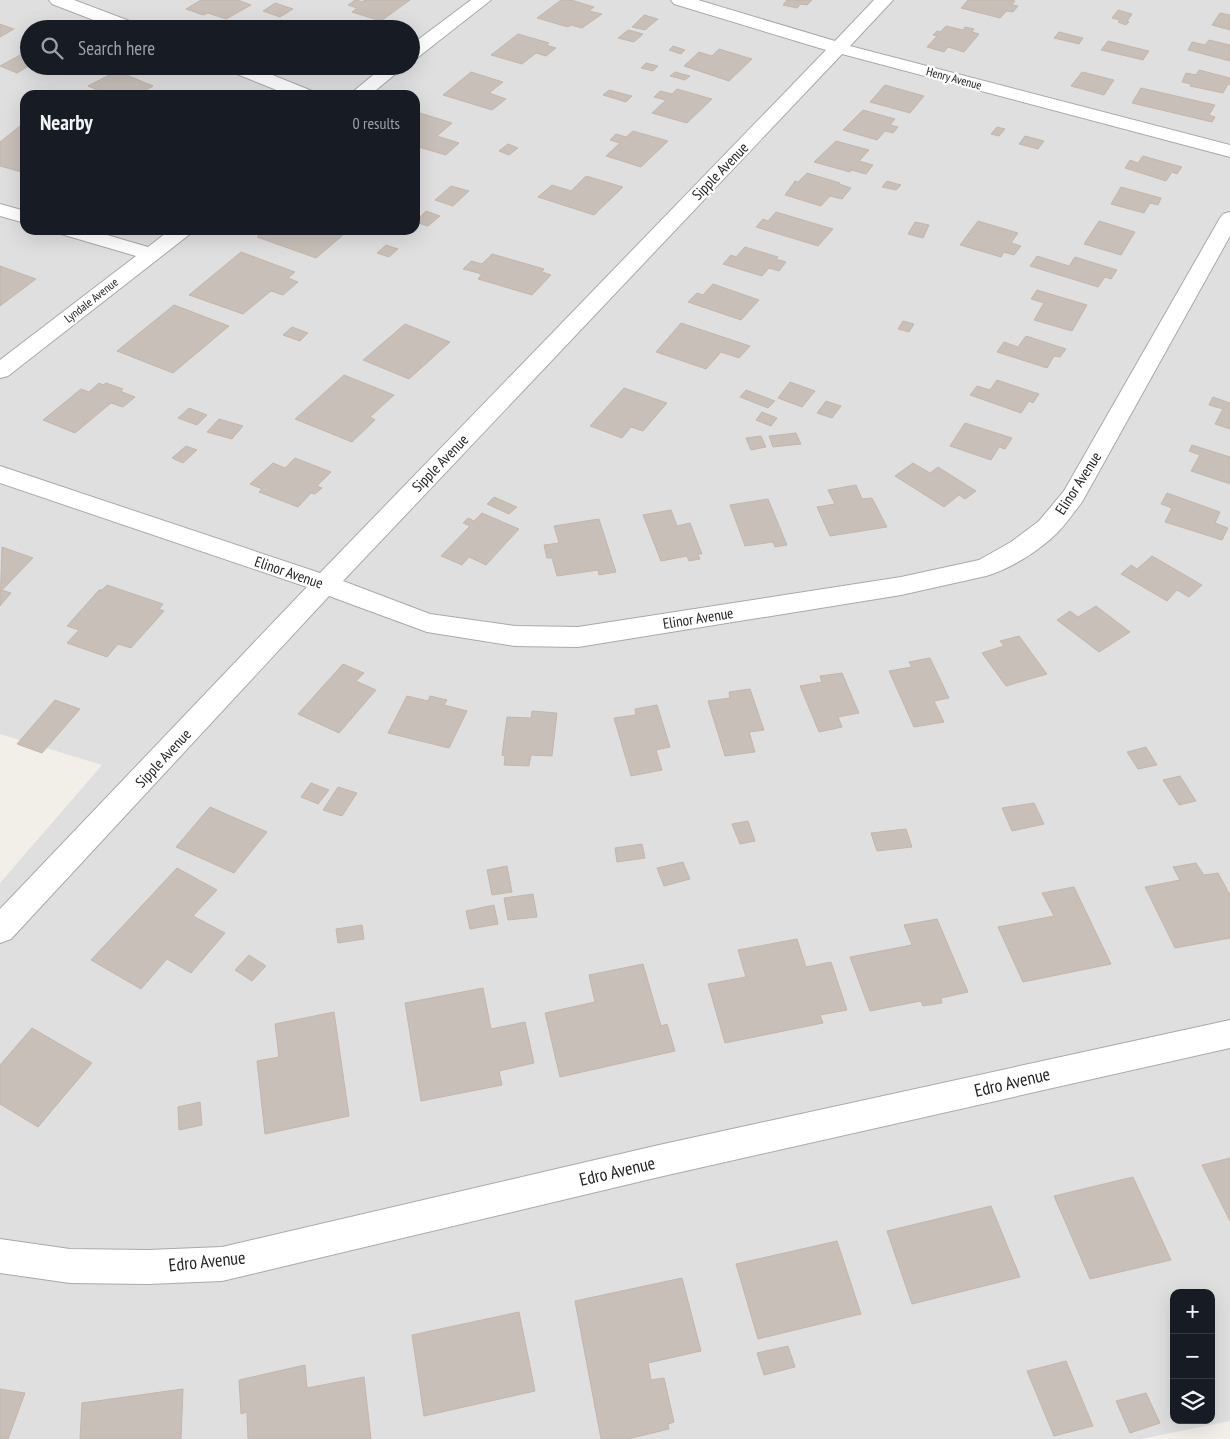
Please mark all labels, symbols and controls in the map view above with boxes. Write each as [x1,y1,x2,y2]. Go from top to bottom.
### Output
search box [20,20,420,75]
icon: search [38,34,66,62]
text: Search here [78,36,155,60]
street label: Henry Avenue [925,63,983,93]
text: Nearby [40,109,93,136]
text: 0 results [353,113,400,133]
street label: Sipple Avenue [688,138,752,204]
street label: Lyndale Avenue [61,274,121,326]
street label: Sipple Avenue [408,430,472,496]
street label: Elinor Avenue [1051,448,1105,518]
street label: Elinor Avenue [252,551,326,593]
street label: Elinor Avenue [661,603,735,633]
street label: Sipple Avenue [131,725,195,791]
street label: Edro Avenue [972,1062,1052,1102]
street label: Edro Avenue [577,1151,657,1191]
street label: Edro Avenue [167,1246,247,1276]
map controls [1170,1289,1215,1424]
button: + [1170,1289,1215,1334]
button: − [1170,1334,1215,1379]
button: layers [1170,1379,1215,1424]

